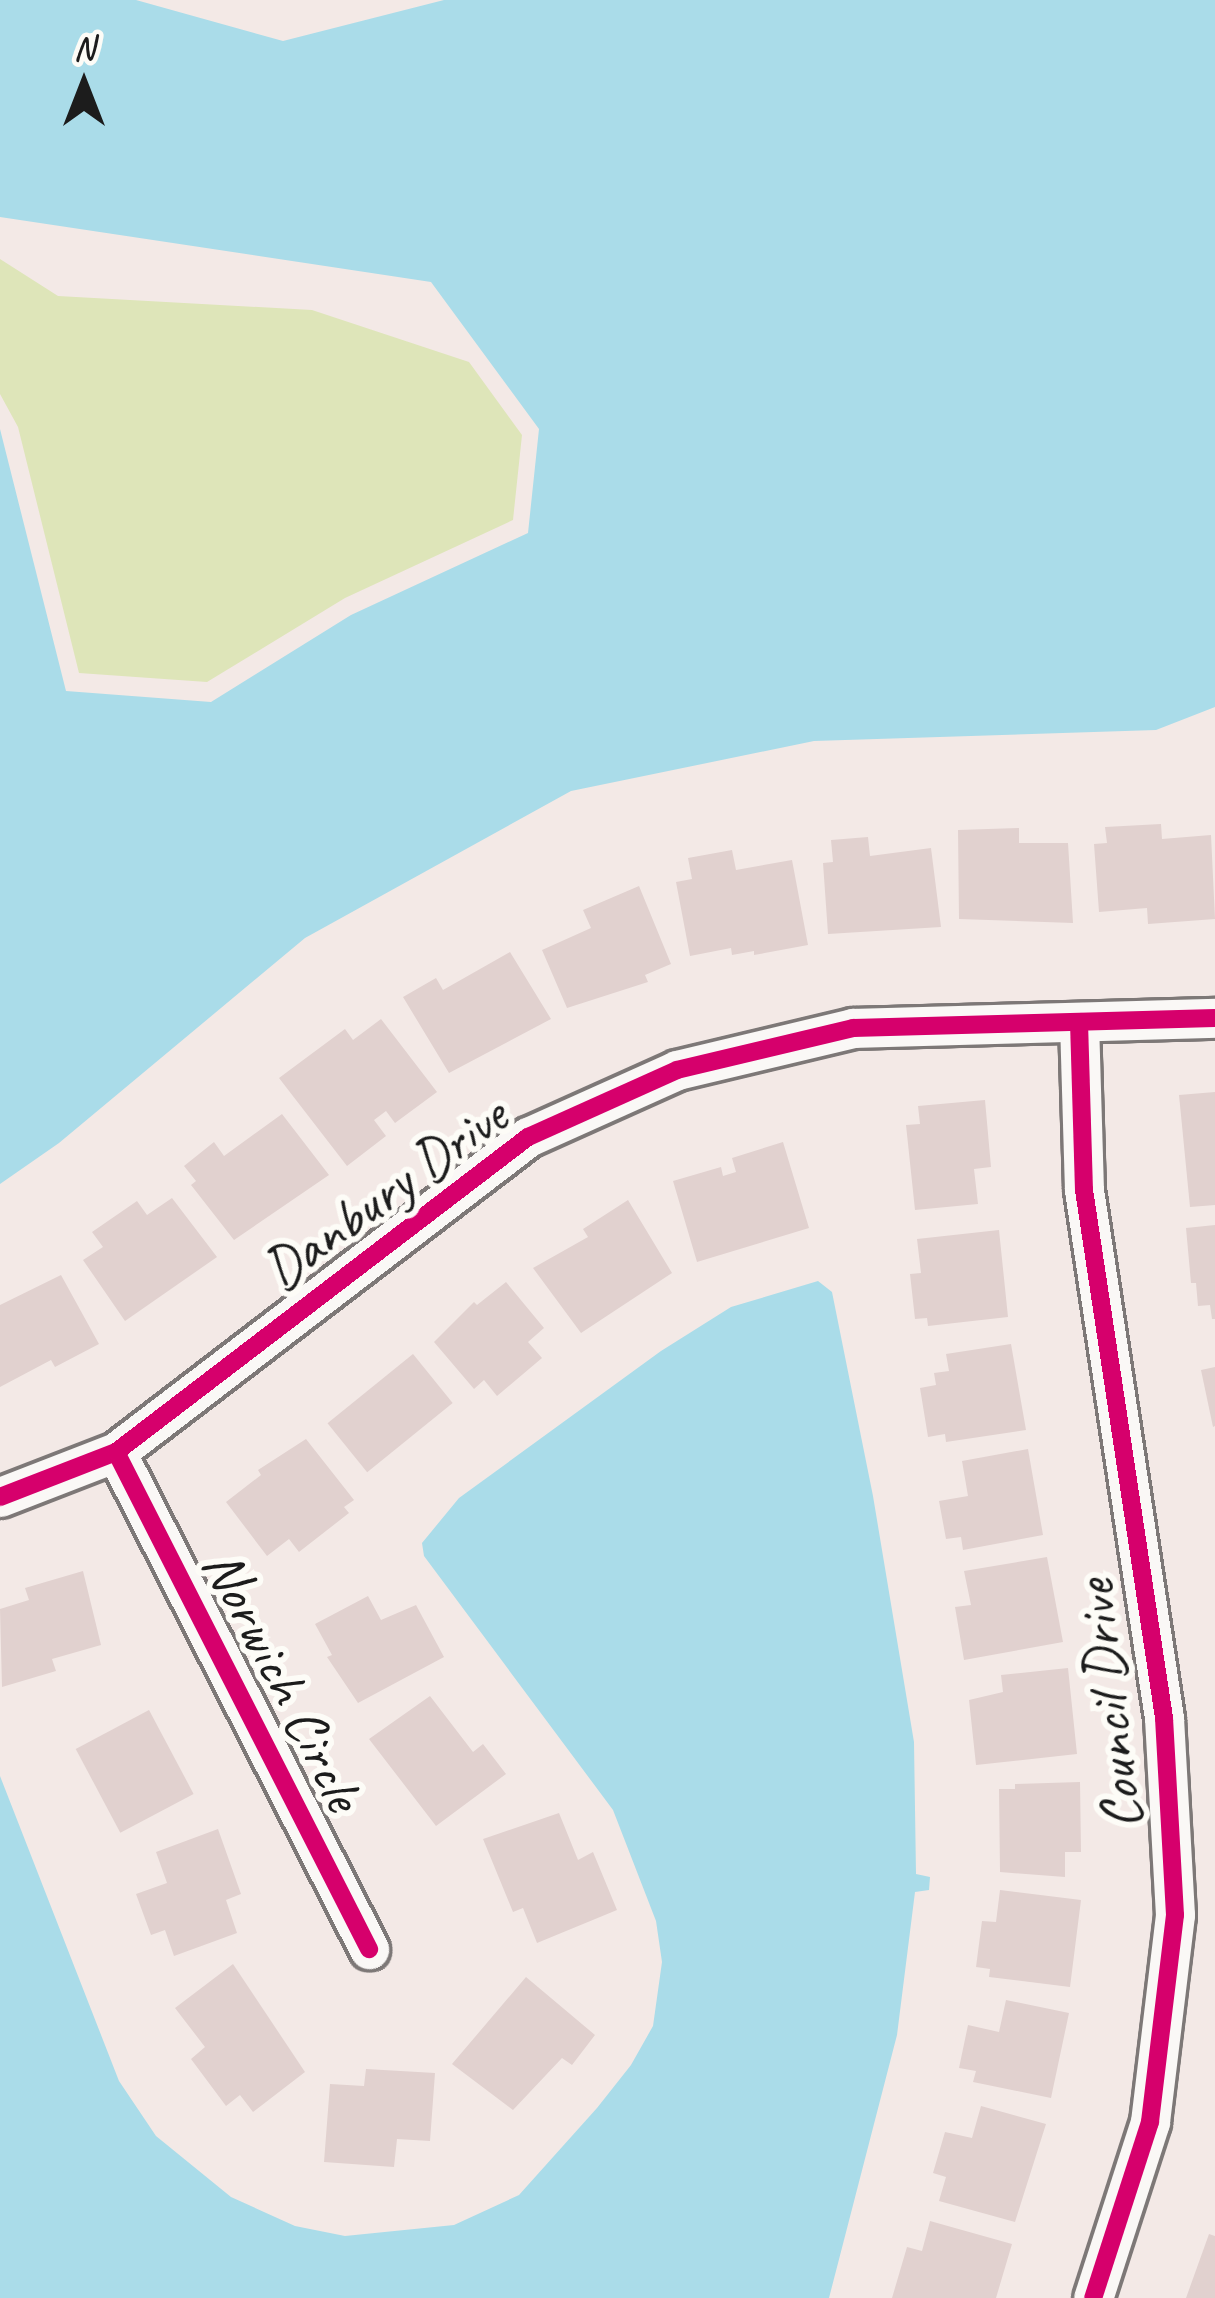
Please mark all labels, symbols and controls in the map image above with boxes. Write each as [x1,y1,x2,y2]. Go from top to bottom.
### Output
north arrow [24,24,144,144]
text: N [74,27,94,69]
street label: Danbury Drive [249,1081,521,1305]
street label: Norwich Circle [188,1539,378,1821]
street label: Council Drive [1060,1577,1158,1833]

